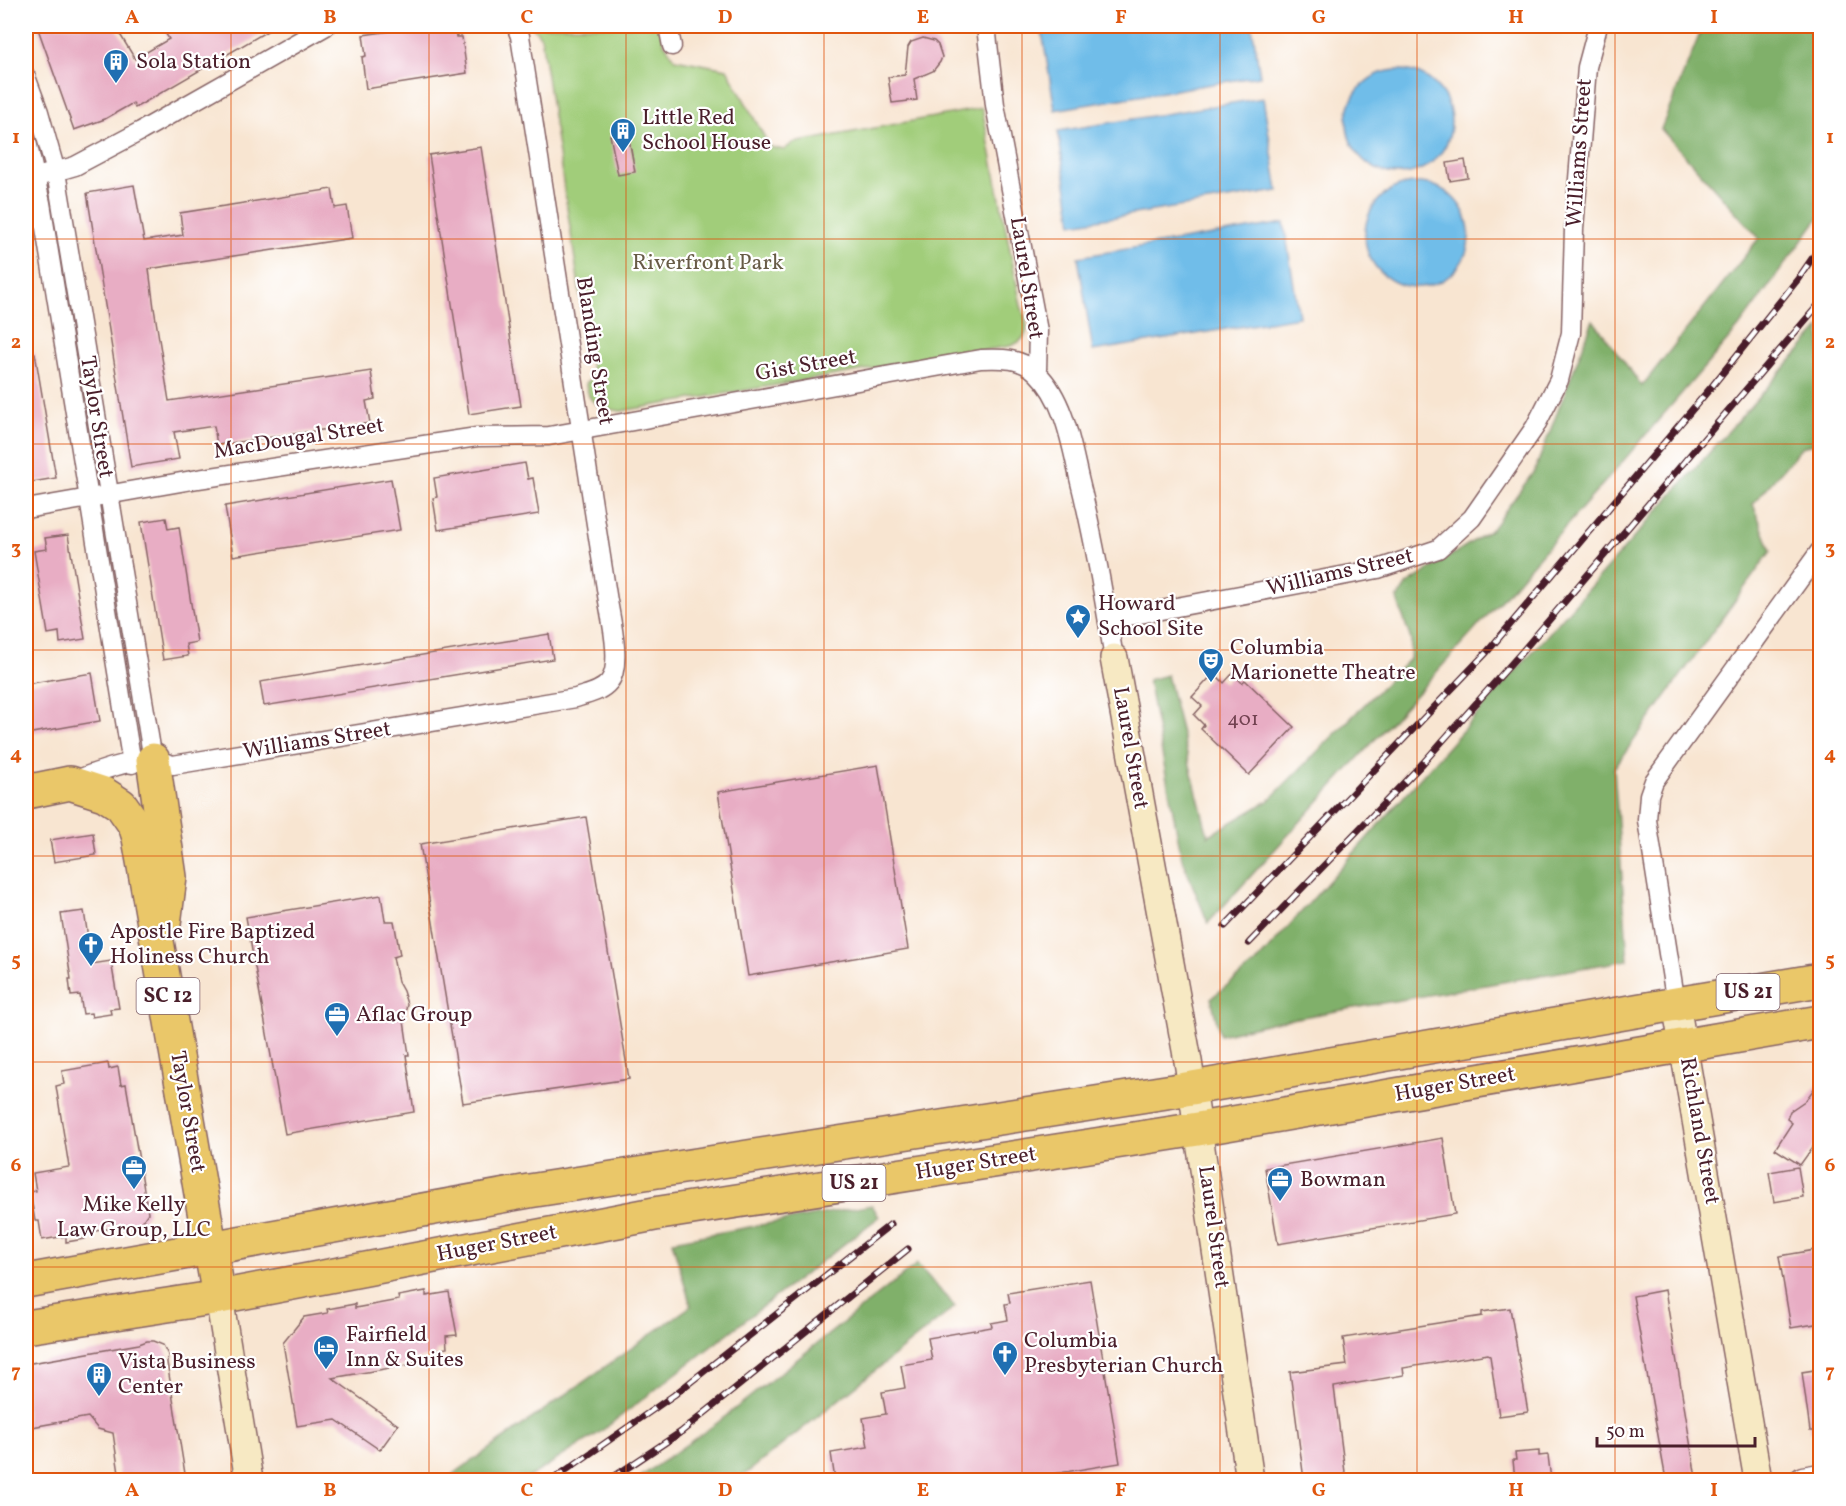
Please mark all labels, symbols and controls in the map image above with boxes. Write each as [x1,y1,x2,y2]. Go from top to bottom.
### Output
text: A [125,4,139,32]
text: B [323,4,337,32]
text: C [521,4,534,32]
text: D [718,4,732,32]
text: E [917,4,929,32]
text: F [1115,4,1127,32]
text: G [1312,4,1326,32]
text: H [1508,4,1524,32]
text: I [1710,4,1718,32]
building icon: Sola Station [101,47,131,85]
place label: Sola Station [136,47,251,78]
street label: Williams Street [1559,77,1601,229]
place label: Little Red School House [642,103,771,159]
building icon: Little Red School House [608,116,638,154]
text: 1 [12,124,20,152]
text: 1 [1826,124,1834,152]
street label: Laurel Street [1001,214,1051,342]
park label: Riverfront Park [632,248,784,279]
street label: Blanding Street [567,275,621,428]
text: 2 [11,329,21,357]
text: 2 [1825,329,1835,357]
street label: Gist Street [753,342,859,390]
street label: Taylor Street [71,354,121,481]
street label: MacDougal Street [211,410,387,468]
text: 3 [11,535,21,563]
text: 3 [1825,535,1835,563]
street label: Williams Street [1264,541,1417,605]
place label: Howard School Site [1098,589,1203,645]
place icon: Howard School Site [1063,602,1093,640]
place label: Columbia Marionette Theatre [1230,633,1416,689]
theatre icon: Columbia Marionette Theatre [1196,646,1226,684]
street label: Laurel Street [1104,684,1156,812]
house number: 401 [1227,706,1259,734]
street label: Williams Street [241,714,394,768]
text: 4 [10,741,22,769]
text: 4 [1824,741,1836,769]
place label: Apostle Fire Baptized Holiness Church [110,917,315,973]
church icon: Apostle Fire Baptized Holiness Church [76,930,106,968]
text: 5 [11,947,21,975]
text: 5 [1825,947,1835,975]
road number: US 21 [1716,974,1780,1010]
road number: SC 12 [136,978,200,1014]
office icon: Aflac Group [322,1000,352,1038]
place label: Aflac Group [356,1000,472,1031]
street label: Taylor Street [161,1049,213,1176]
street label: Richland Street [1671,1055,1727,1207]
street label: Huger Street [1392,1059,1518,1111]
street label: Huger Street [913,1139,1039,1189]
text: 6 [11,1152,22,1180]
text: 6 [1825,1152,1836,1180]
office icon: Mike Kelly Law Group, LLC [119,1153,149,1191]
street label: Laurel Street [1189,1163,1237,1291]
road number: US 21 [822,1165,886,1201]
office icon: Bowman [1265,1165,1295,1203]
place label: Bowman [1300,1165,1386,1196]
place label: Mike Kelly Law Group, LLC [57,1190,211,1246]
street label: Huger Street [434,1217,560,1271]
place label: Fairfield Inn & Suites [346,1320,464,1376]
place label: Columbia Presbyterian Church [1024,1326,1223,1382]
hotel icon: Fairfield Inn & Suites [311,1333,341,1371]
church icon: Columbia Presbyterian Church [990,1339,1020,1377]
place label: Vista Business Center [118,1347,256,1403]
text: 7 [11,1358,21,1386]
text: 7 [1825,1358,1835,1386]
building icon: Vista Business Center [84,1360,114,1398]
scale bar [1597,1410,1754,1448]
text: 50 m [1606,1420,1645,1445]
text: A [125,1477,139,1505]
text: B [323,1477,337,1505]
text: C [521,1477,534,1505]
text: D [718,1477,732,1505]
text: E [917,1477,929,1505]
text: F [1115,1477,1127,1505]
text: G [1312,1477,1326,1505]
text: H [1508,1477,1524,1505]
text: I [1710,1477,1718,1505]

